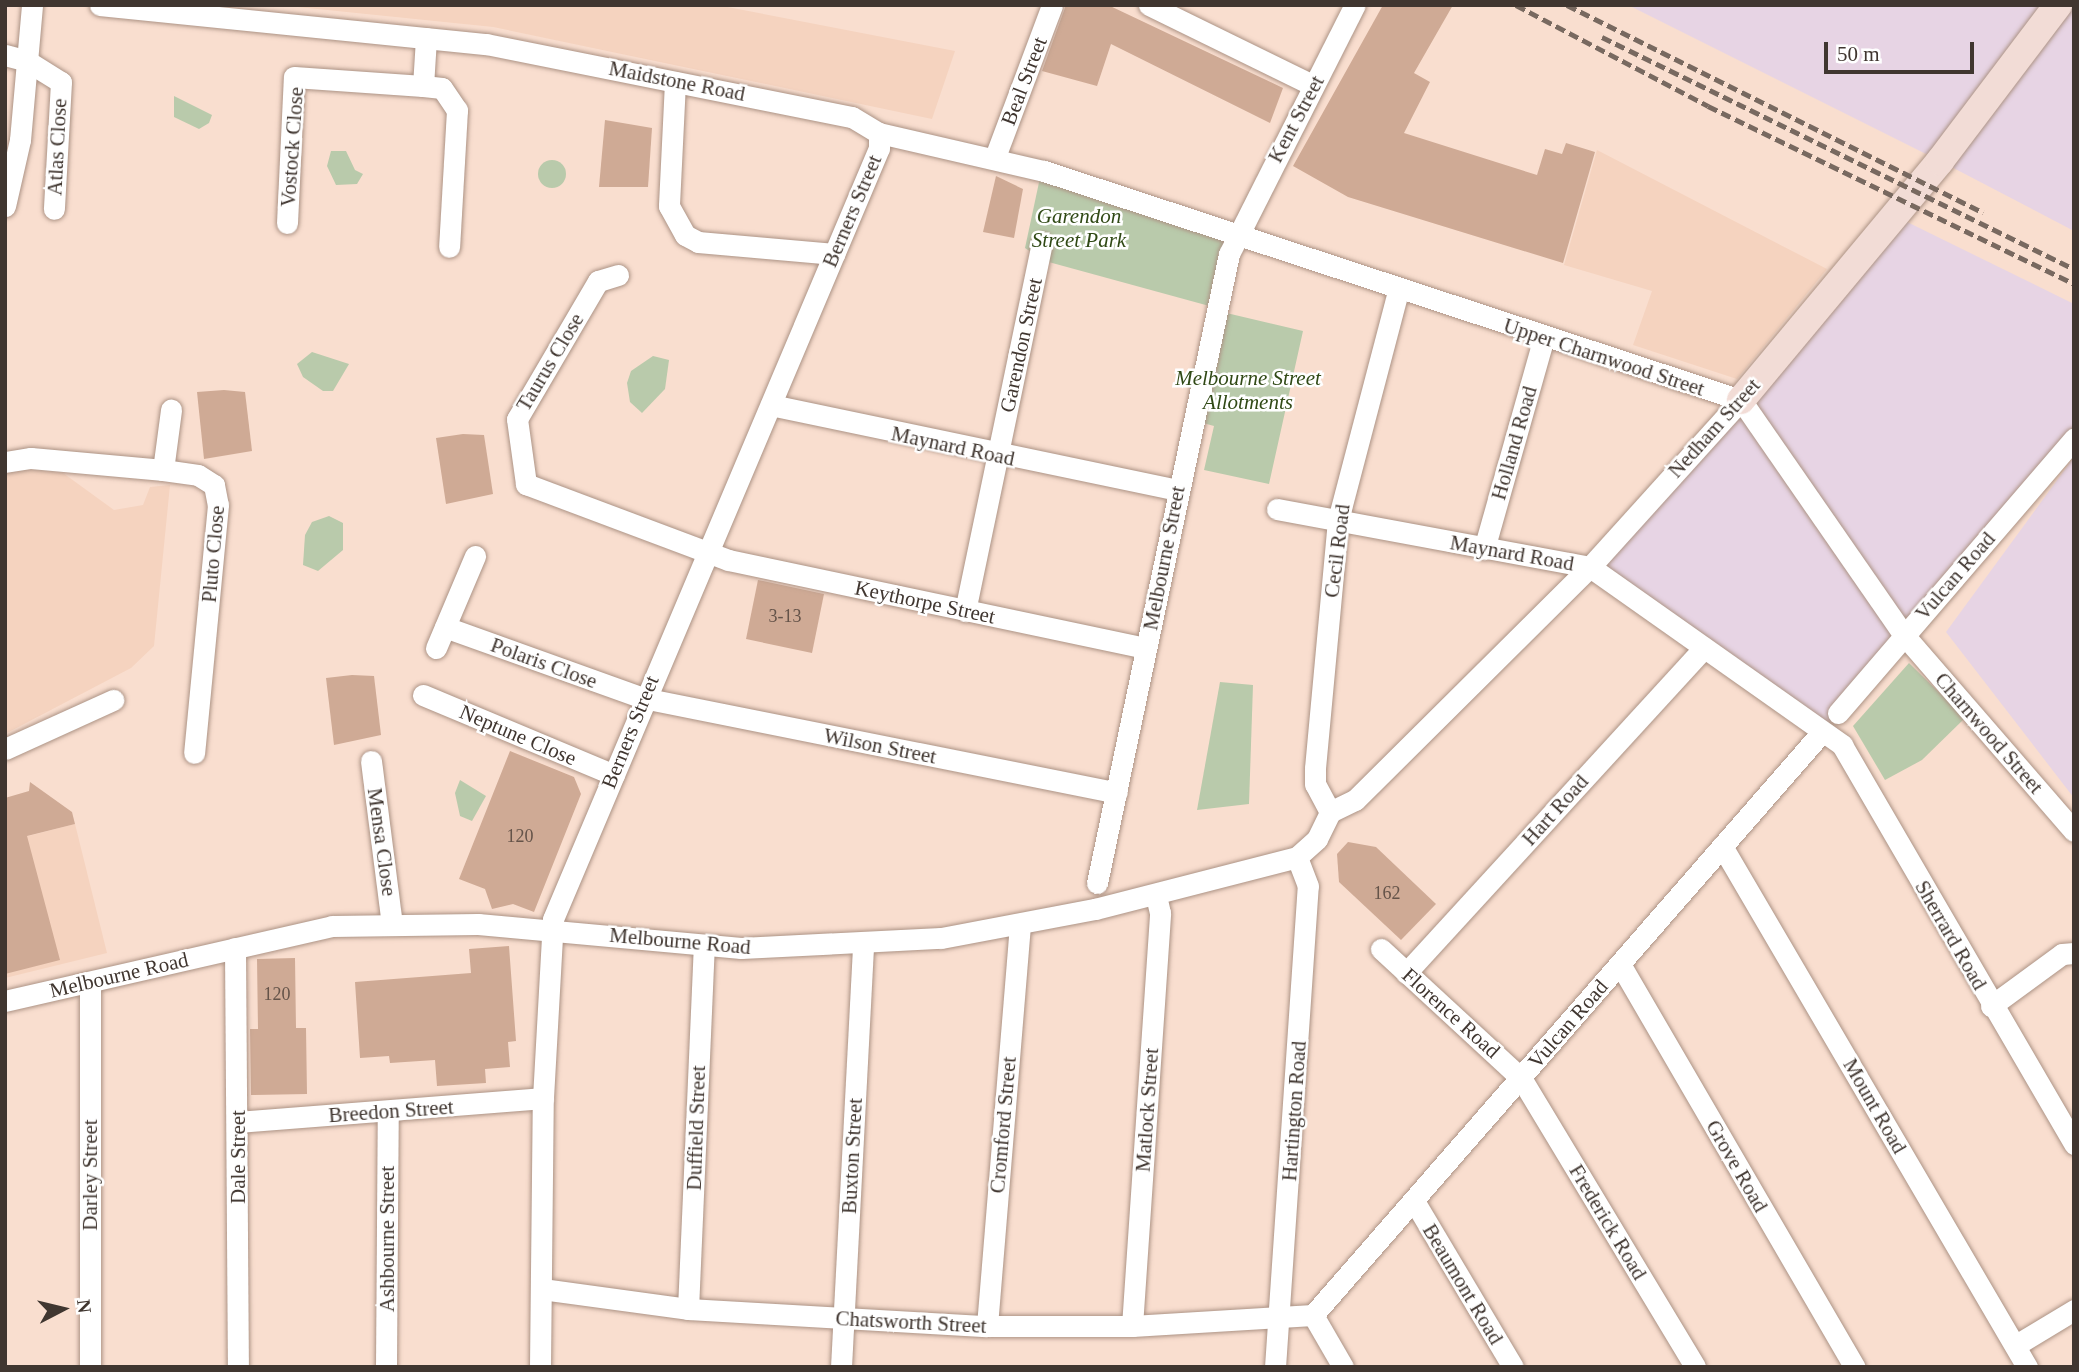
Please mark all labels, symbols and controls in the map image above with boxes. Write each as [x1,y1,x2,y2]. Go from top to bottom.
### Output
scale bar [1827,28,1978,72]
street label: Beal Street [996,33,1052,129]
text: 50 m [1837,42,1880,66]
street label: Maidstone Road [607,55,747,107]
street label: Kent Street [1263,71,1329,167]
street label: Vostock Close [275,86,309,208]
street label: Atlas Close [42,98,72,196]
street label: Berners Street [817,151,887,271]
park label: Garendon Street Park [1032,203,1126,253]
street label: Garendon Street [994,275,1048,415]
street label: Taurus Close [511,308,589,416]
street label: Upper Charnwood Street [1500,313,1708,401]
park label: Melbourne Street Allotments [1175,365,1321,415]
street label: Nedham Street [1663,373,1765,483]
street label: Holland Road [1486,383,1542,503]
street label: Maynard Road [889,421,1017,471]
street label: Melbourne Street [1138,484,1190,632]
street label: Cecil Road [1319,503,1355,599]
street label: Pluto Close [196,504,230,604]
street label: Vulcan Road [1910,527,2000,625]
street label: Maynard Road [1448,530,1576,576]
street label: Keythorpe Street [853,575,997,629]
house number: 3-13 [769,605,801,627]
street label: Polaris Close [487,632,601,694]
street label: Charnwood Street [1930,667,2048,799]
street label: Berners Street [596,672,664,792]
street label: Neptune Close [456,699,580,771]
street label: Wilson Street [822,723,938,769]
street label: Hart Road [1517,769,1593,851]
street label: Mensa Close [362,786,402,898]
house number: 120 [506,825,534,847]
street label: Sherrard Road [1910,876,1992,994]
house number: 162 [1374,882,1400,904]
street label: Melbourne Road [608,922,752,960]
street label: Melbourne Road [47,947,191,1003]
street label: Florence Road [1397,962,1505,1064]
street label: Vulcan Road [1523,975,1613,1073]
house number: 120 [264,983,290,1005]
street label: Hartington Road [1277,1040,1311,1182]
street label: Matlock Street [1130,1047,1164,1173]
street label: Mount Road [1838,1054,1912,1158]
street label: Cromford Street [984,1056,1022,1194]
street label: Duffield Street [681,1065,711,1191]
street label: Breedon Street [328,1094,454,1128]
street label: Buxton Street [836,1097,868,1215]
street label: Dale Street [225,1110,251,1204]
street label: Grove Road [1701,1116,1773,1216]
street label: Darley Street [77,1119,103,1231]
street label: Frederick Road [1564,1160,1652,1284]
street label: Ashbourne Street [374,1166,400,1312]
street label: Beaumont Road [1417,1219,1509,1349]
north arrow [28,1274,98,1344]
text: N [73,1298,96,1314]
street label: Chatsworth Street [835,1305,987,1339]

